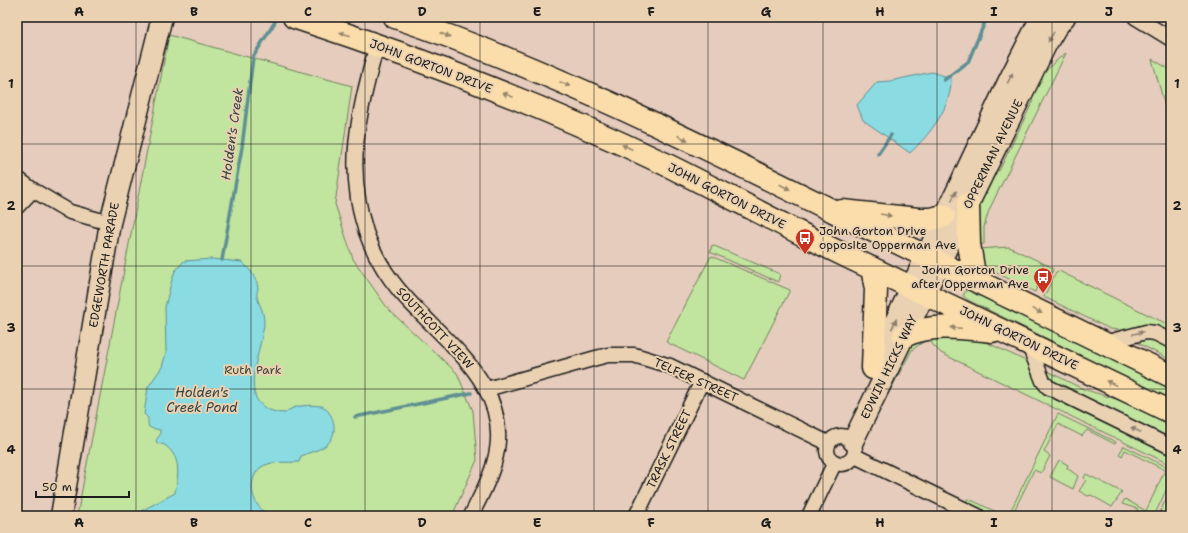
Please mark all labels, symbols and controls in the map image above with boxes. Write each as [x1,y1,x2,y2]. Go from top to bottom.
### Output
text: A [74,3,84,20]
text: B [190,3,198,20]
text: C [304,3,312,20]
text: D [417,3,427,20]
text: E [533,3,542,20]
text: F [647,3,655,20]
text: G [761,3,772,20]
text: H [875,3,885,20]
text: I [990,3,998,20]
text: J [1105,3,1113,20]
one-way arrow [339,30,351,36]
one-way arrow [1047,31,1054,43]
one-way arrow [440,32,452,38]
street label: JOHN GORTON DRIVE [367,35,495,97]
one-way arrow [1007,72,1013,84]
text: 1 [8,75,14,92]
text: 1 [1174,75,1180,92]
one-way arrow [560,82,572,88]
water label: Holden's Creek [217,86,247,181]
one-way arrow [503,92,514,98]
street label: OPPERMAN AVENUE [959,96,1027,212]
one-way arrow [678,135,689,141]
one-way arrow [621,144,633,150]
street label: JOHN GORTON DRIVE [665,159,789,233]
one-way arrow [780,184,791,190]
one-way arrow [951,190,957,201]
text: 2 [6,197,16,214]
text: 2 [1172,197,1182,214]
street label: EDGEWORTH PARADE [85,201,123,329]
one-way arrow [880,212,892,218]
place label: John Gorton Drive opposite Opperman Ave [819,223,957,253]
bus stop icon: John Gorton Drive opposite Opperman Ave [794,227,816,255]
place label: John Gorton Drive after Opperman Ave [911,262,1029,292]
bus stop icon: John Gorton Drive after Opperman Ave [1032,266,1054,294]
street label: SOUTHCOTT VIEW [393,284,477,372]
street label: JOHN GORTON DRIVE [957,302,1081,374]
one-way arrow [1032,308,1043,314]
street label: EDWIN HICKS WAY [857,312,921,422]
one-way arrow [891,318,897,329]
text: 3 [6,319,16,336]
text: 3 [1172,319,1182,336]
one-way arrow [949,325,962,331]
one-way arrow [1132,330,1144,336]
street label: TELFER STREET [651,354,741,406]
park label: Ruth Park [224,362,282,378]
one-way arrow [1105,380,1116,386]
water label: Holden's Creek Pond [166,384,238,416]
street label: TRASK STREET [643,406,695,491]
one-way arrow [1130,427,1142,433]
text: 4 [6,441,16,458]
text: 4 [1172,441,1182,458]
scale bar [36,473,129,499]
text: 50 m [42,479,72,495]
text: A [74,514,84,531]
text: B [190,514,198,531]
text: C [304,514,312,531]
text: D [417,514,427,531]
text: E [533,514,542,531]
text: F [647,514,655,531]
text: G [761,514,772,531]
text: H [875,514,885,531]
text: I [990,514,998,531]
text: J [1105,514,1113,531]

